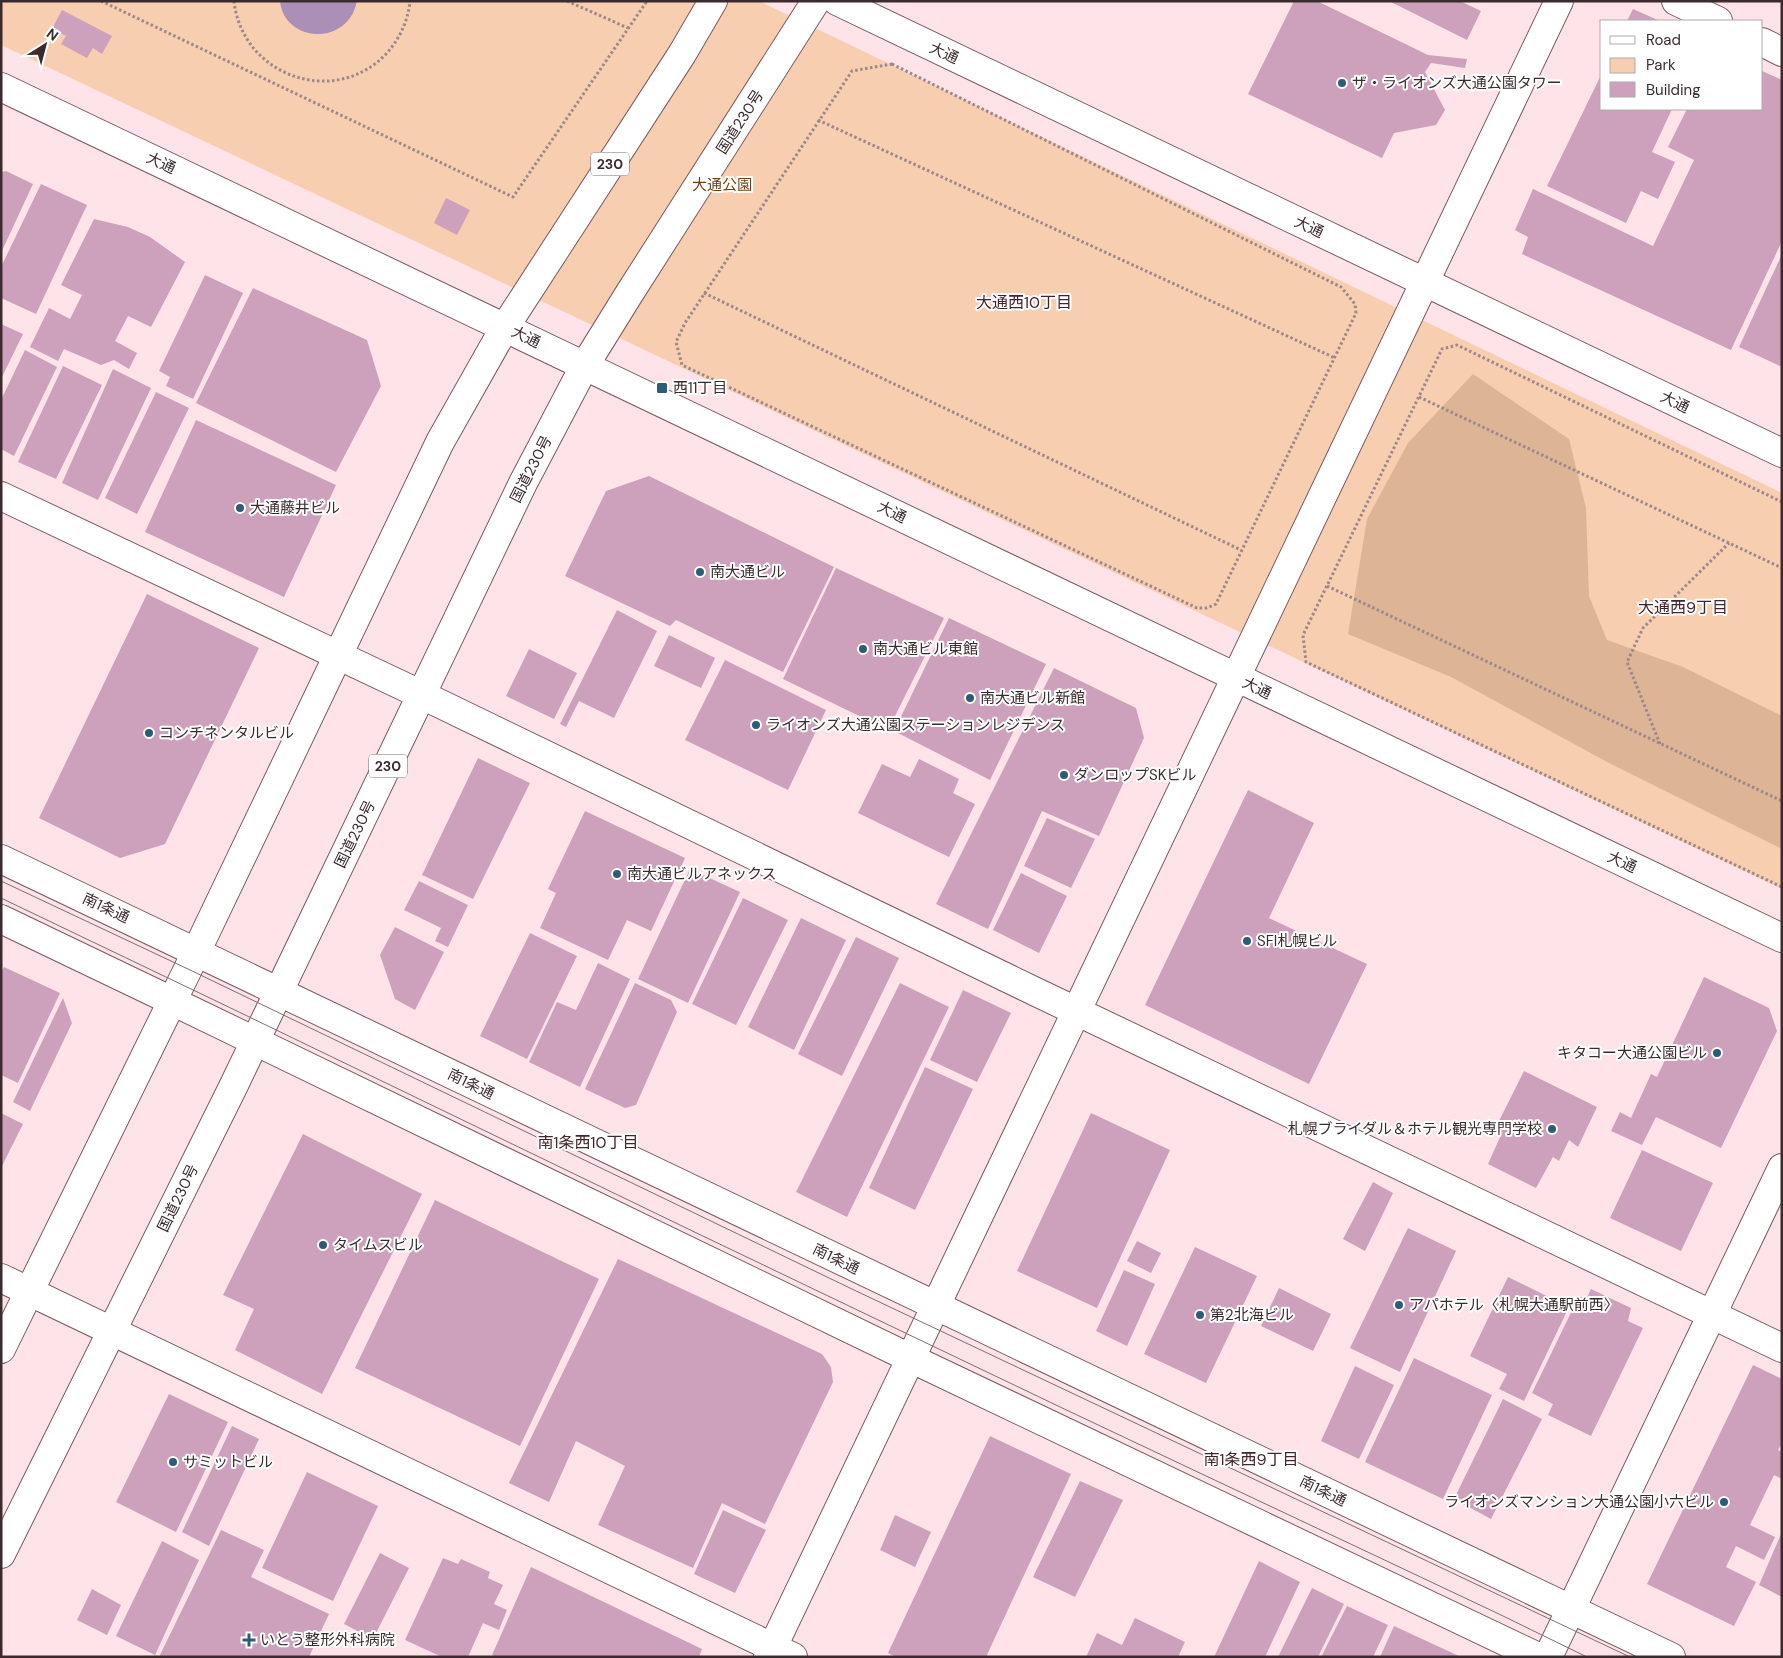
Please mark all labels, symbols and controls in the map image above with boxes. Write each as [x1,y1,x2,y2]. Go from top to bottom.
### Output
north arrow [20,20,70,70]
legend [1600,20,1763,110]
text: N [43,24,62,45]
text: Road [1646,30,1681,50]
street label: 大通 [926,38,962,68]
text: Park [1646,55,1676,75]
place label: ザ・ライオンズ大通公園タワー [1352,73,1562,93]
marker: ザ・ライオンズ大通公園タワー [1336,77,1348,89]
text: Building [1646,80,1701,100]
street label: 国道230号 [712,86,768,158]
street label: 大通 [143,148,179,178]
road number: 230 [591,152,629,175]
park label: 大通公園 [692,175,752,195]
street label: 大通 [1291,212,1327,242]
district label: 大通西10丁目 [976,292,1072,313]
street label: 大通 [508,321,544,353]
place label: 西11丁目 [673,378,727,398]
marker: 西11丁目 [655,381,669,395]
street label: 大通 [1657,386,1693,418]
street label: 国道230号 [506,432,556,506]
street label: 大通 [874,496,910,528]
place label: 大通藤井ビル [250,498,340,518]
marker: 大通藤井ビル [234,502,246,514]
place label: 南大通ビル [710,562,785,582]
marker: 南大通ビル [694,566,706,578]
district label: 大通西9丁目 [1638,597,1728,618]
place label: 南大通ビル東館 [873,639,978,659]
marker: 南大通ビル東館 [857,643,869,655]
street label: 大通 [1239,672,1275,704]
place label: 南大通ビル新館 [980,688,1085,708]
marker: 南大通ビル新館 [964,692,976,704]
place label: ライオンズ大通公園ステーションレジデンス [766,715,1065,735]
marker: ライオンズ大通公園ステーションレジデンス [750,719,762,731]
place label: コンチネンタルビル [159,723,294,743]
marker: コンチネンタルビル [143,727,155,739]
road number: 230 [369,754,407,778]
place label: ダンロップSKビル [1074,765,1196,785]
marker: ダンロップSKビル [1058,769,1070,781]
street label: 国道230号 [330,797,380,871]
street label: 大通 [1604,847,1640,877]
place label: 南大通ビルアネックス [627,864,777,884]
marker: 南大通ビルアネックス [611,868,623,880]
street label: 南1条通 [79,888,133,928]
place label: SFI札幌ビル [1257,931,1337,951]
marker: SFI札幌ビル [1241,935,1253,947]
place label: キタコー大通公園ビル [1557,1043,1707,1063]
marker: キタコー大通公園ビル [1711,1047,1723,1059]
street label: 南1条通 [444,1064,498,1104]
place label: 札幌ブライダル＆ホテル観光専門学校 [1288,1119,1542,1139]
marker: 札幌ブライダル＆ホテル観光専門学校 [1546,1123,1558,1135]
district label: 南1条西10丁目 [538,1132,638,1153]
street label: 国道230号 [153,1161,203,1235]
place label: タイムスビル [333,1235,423,1255]
marker: タイムスビル [317,1239,329,1251]
street label: 南1条通 [809,1239,863,1279]
place label: アパホテル〈札幌大通駅前西〉 [1409,1295,1619,1315]
marker: アパホテル〈札幌大通駅前西〉 [1393,1299,1405,1311]
place label: 第2北海ビル [1210,1305,1294,1325]
marker: 第2北海ビル [1194,1309,1206,1321]
district label: 南1条西9丁目 [1203,1449,1299,1470]
place label: サミットビル [183,1452,273,1472]
marker: サミットビル [167,1456,179,1468]
street label: 南1条通 [1296,1471,1350,1511]
place label: ライオンズマンション大通公園小六ビル [1444,1492,1714,1512]
marker: ライオンズマンション大通公園小六ビル [1718,1496,1730,1508]
place label: いとう整形外科病院 [260,1630,395,1650]
marker: いとう整形外科病院 [242,1633,256,1647]

